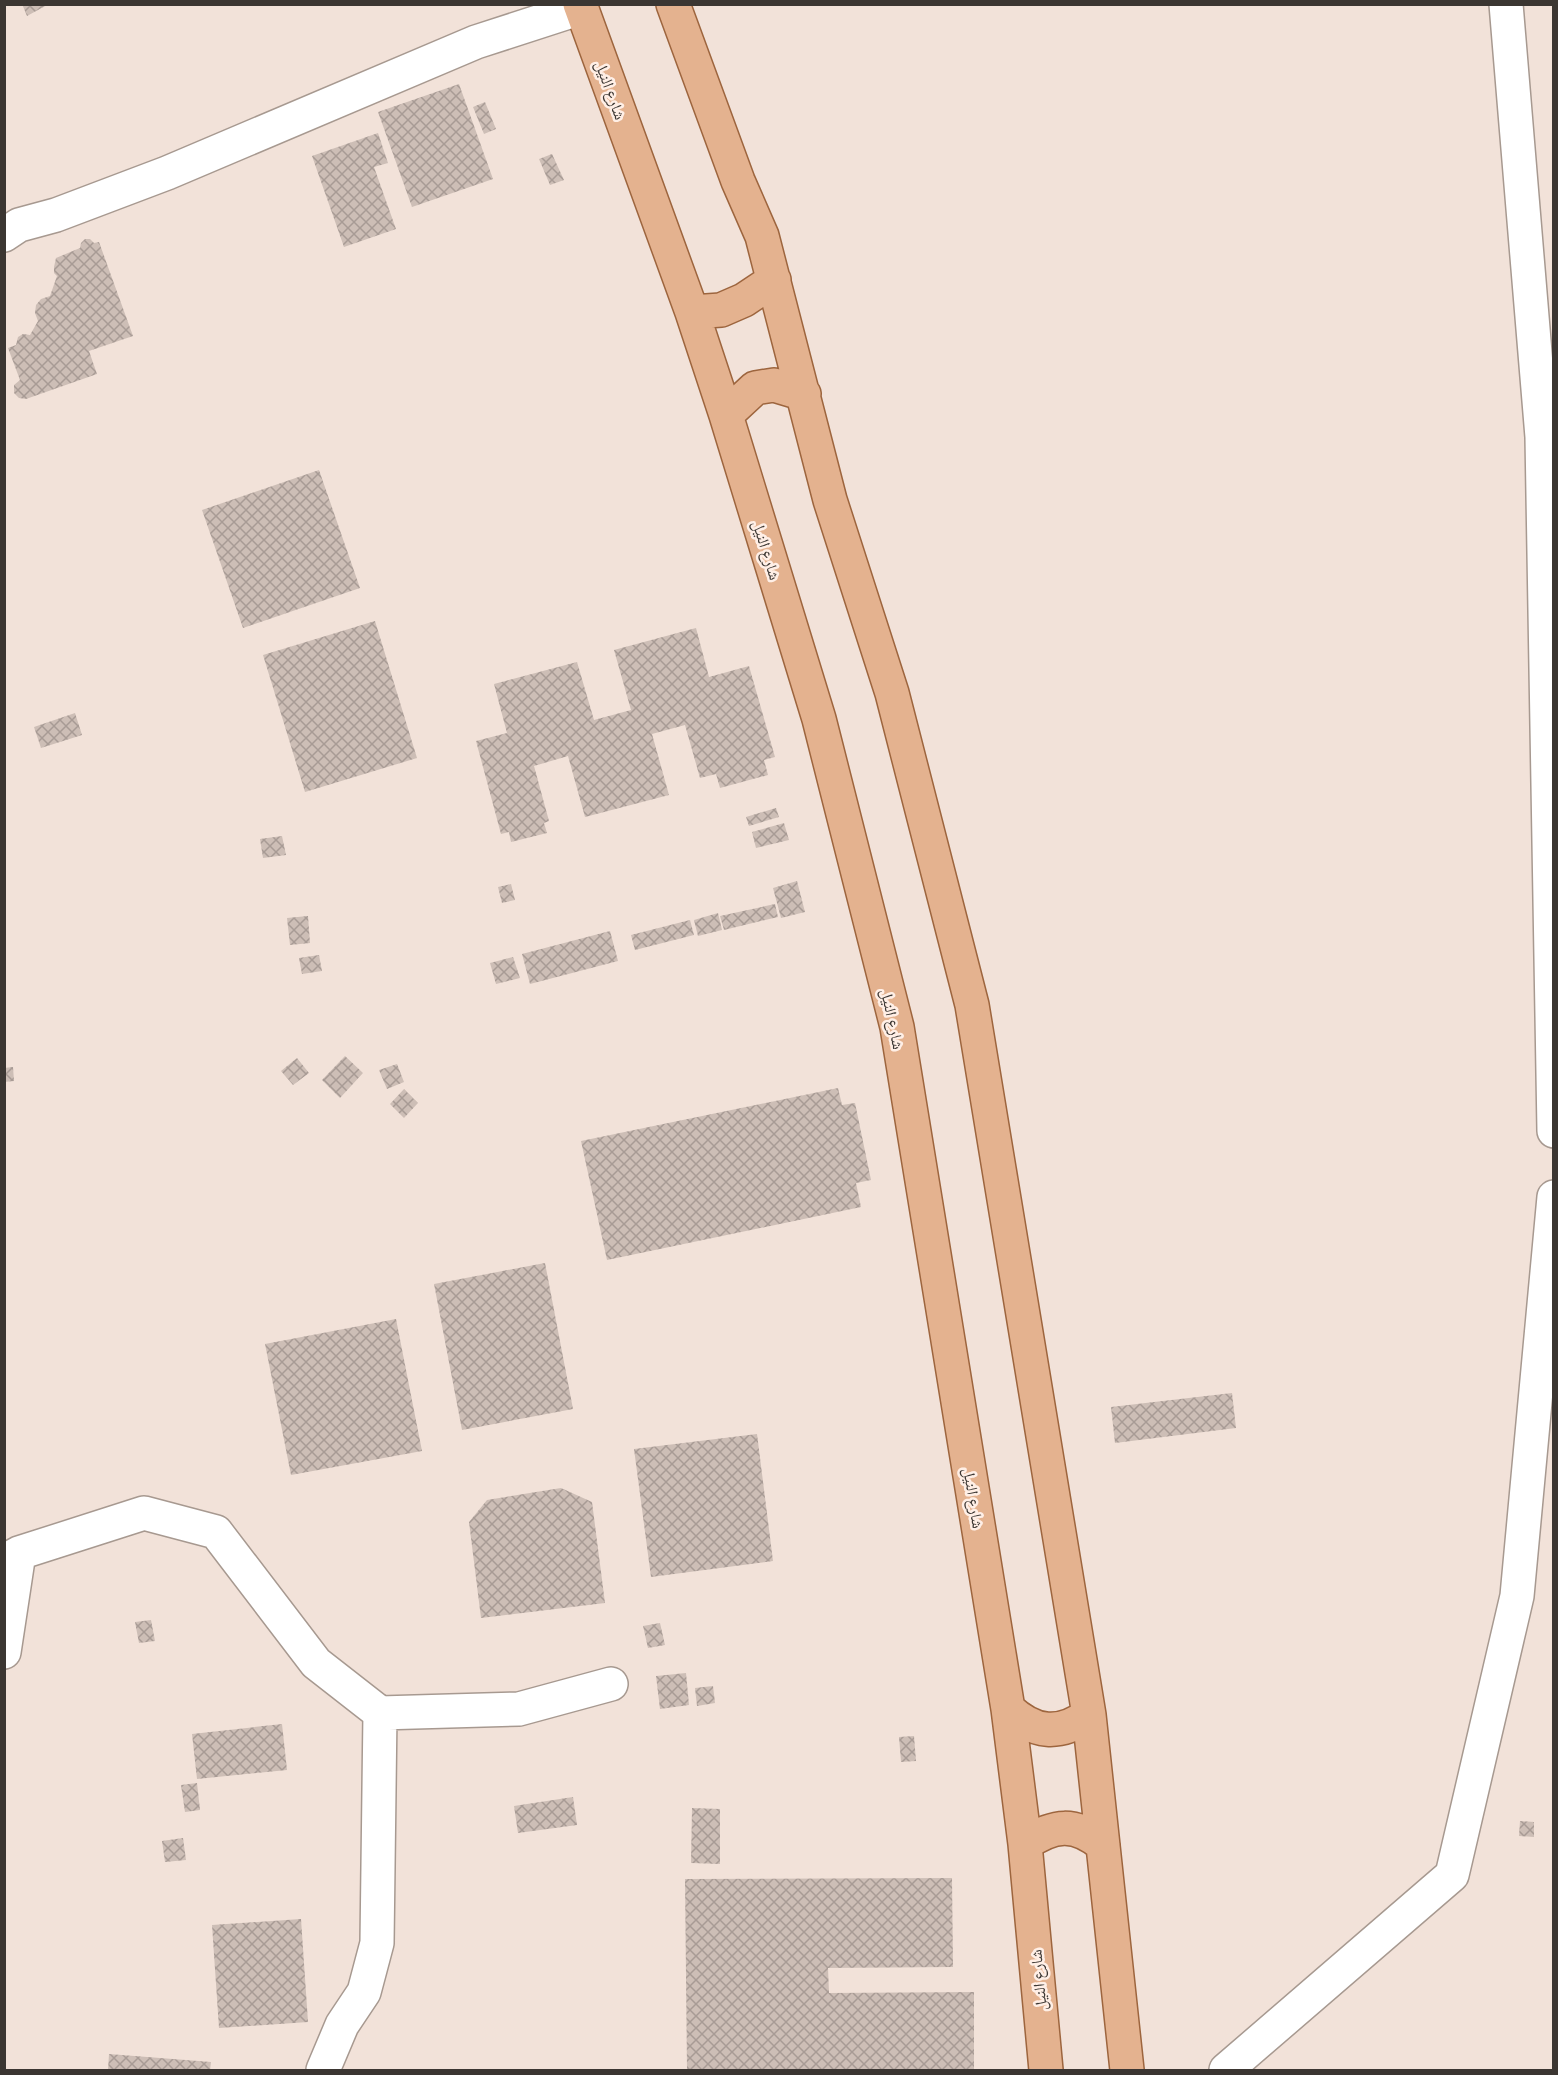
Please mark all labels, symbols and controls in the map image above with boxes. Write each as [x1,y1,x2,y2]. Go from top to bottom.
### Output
street label: شارع النيل [590,58,630,123]
street label: شارع النيل [748,518,785,583]
street label: شارع النيل [876,987,908,1051]
street label: شارع النيل [958,1466,988,1530]
street label: شارع النيل [1026,1949,1052,2011]

